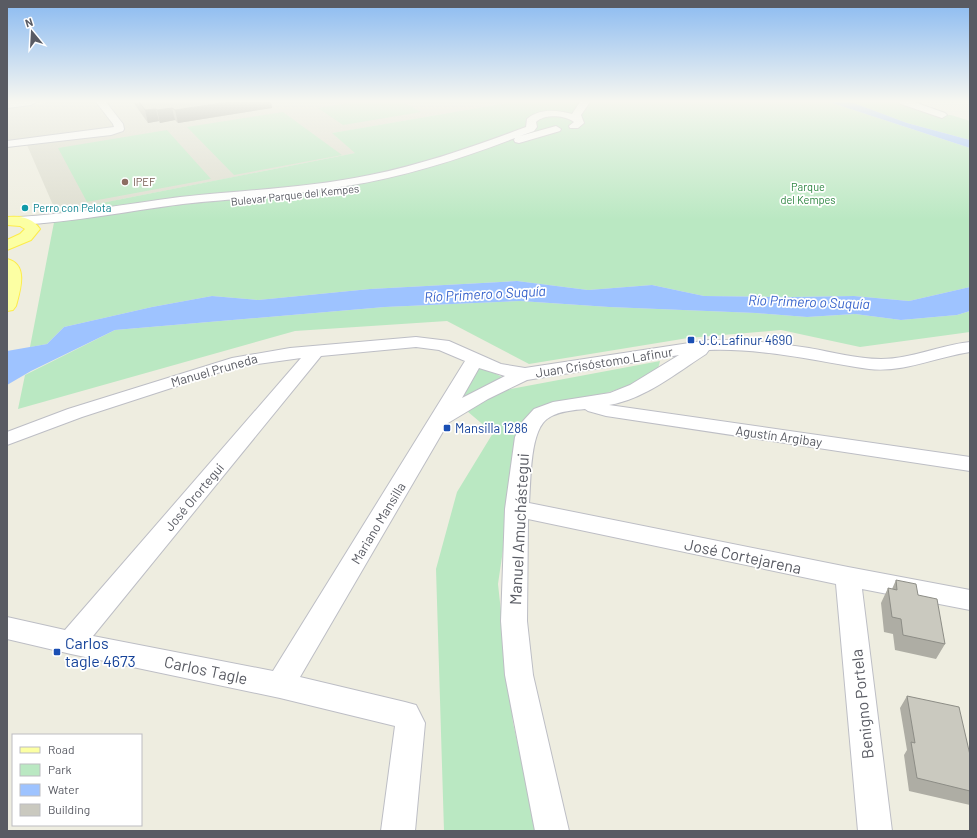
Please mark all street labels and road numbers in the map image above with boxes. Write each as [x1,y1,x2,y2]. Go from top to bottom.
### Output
street label: Bulevar Parque del Kempes [230,181,360,208]
street label: Juan Crisóstomo Lafinur [534,343,674,381]
street label: Manuel Pruneda [169,350,259,390]
street label: Agustín Argibay [735,422,823,450]
street label: Manuel Amuchástegui [505,453,532,605]
street label: José Orortegui [161,460,227,534]
street label: Mariano Mansilla [347,479,409,567]
street label: José Cortejarena [683,534,803,577]
street label: Benigno Portela [846,648,877,760]
street label: Carlos Tagle [163,651,250,688]

